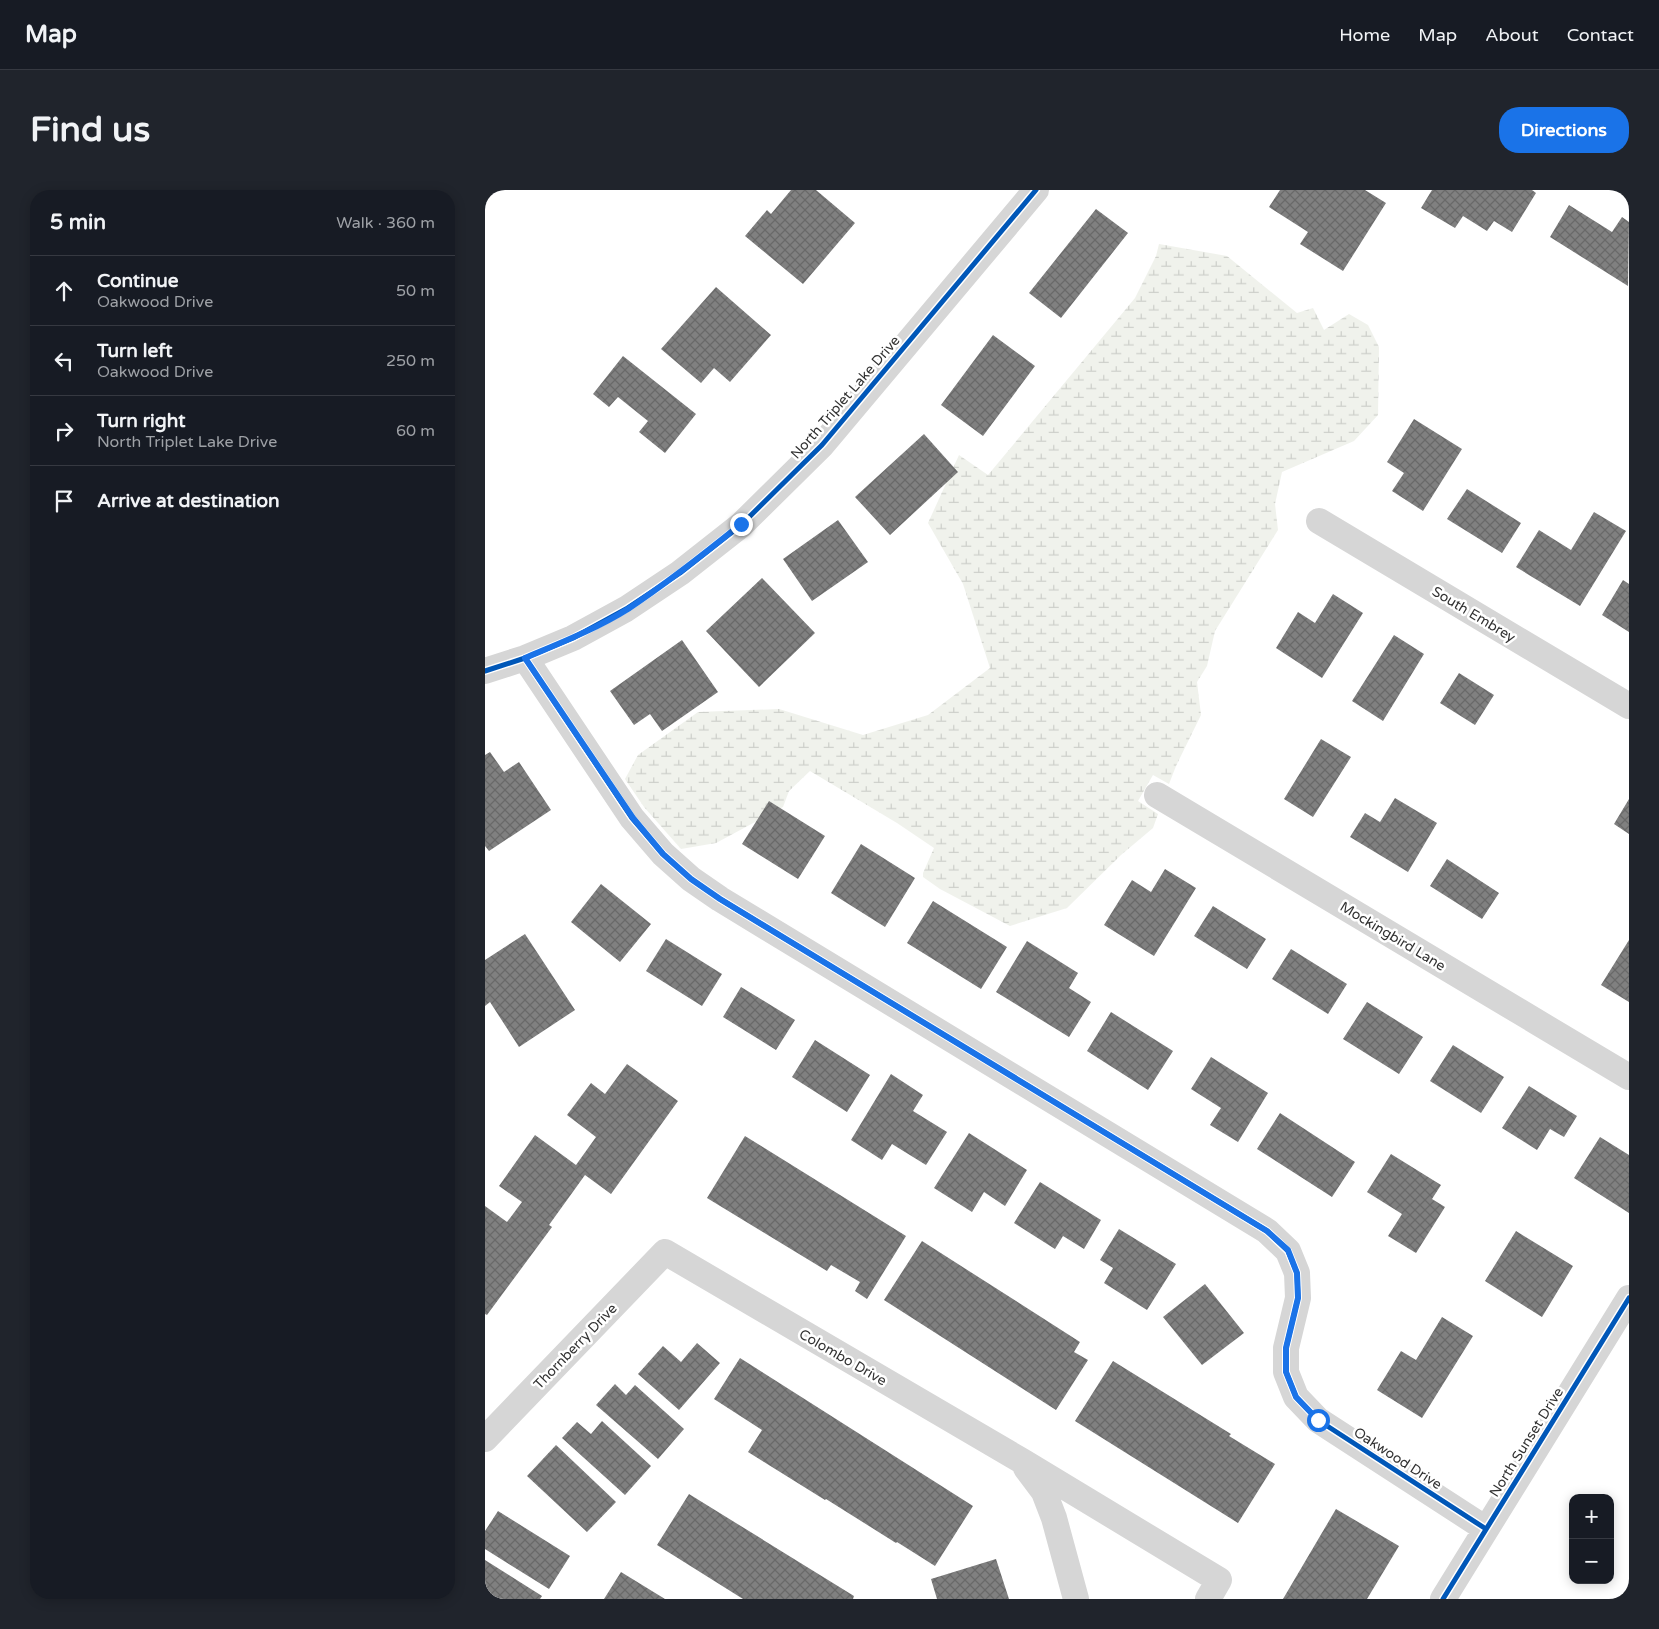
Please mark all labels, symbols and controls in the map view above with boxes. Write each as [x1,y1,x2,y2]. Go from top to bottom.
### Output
text: Map [25,20,77,49]
text: Home [1339,24,1390,46]
text: Map [1418,24,1457,46]
text: About [1485,24,1539,46]
text: Contact [1567,24,1634,46]
button: Directions [1499,107,1629,153]
text: Find us [30,109,150,151]
text: 5 min [50,210,106,235]
text: Walk · 360 m [336,213,435,233]
text: Continue [97,270,179,292]
icon: ahead [50,277,78,305]
text: 50 m [396,281,435,301]
text: Oakwood Drive [97,292,213,312]
street label: North Triplet Lake Drive [787,332,904,462]
text: Turn left [97,340,173,362]
icon: left [50,347,78,375]
text: 250 m [386,351,435,371]
text: Oakwood Drive [97,362,213,382]
text: Turn right [97,410,185,432]
icon: right [50,417,78,445]
text: 60 m [396,421,435,441]
text: North Triplet Lake Drive [97,432,277,452]
icon: arrive [50,487,78,515]
text: Arrive at destination [97,490,280,512]
route end [730,513,753,536]
street label: South Embrey [1429,583,1519,646]
street label: Mockingbird Lane [1337,898,1449,975]
street label: Thornberry Drive [530,1300,621,1393]
street label: Colombo Drive [796,1325,890,1389]
street label: North Sunset Drive [1486,1384,1567,1500]
route start [1307,1409,1330,1432]
street label: Oakwood Drive [1350,1424,1445,1493]
map controls [1569,1494,1614,1584]
button: + [1569,1494,1614,1539]
button: − [1569,1539,1614,1584]

